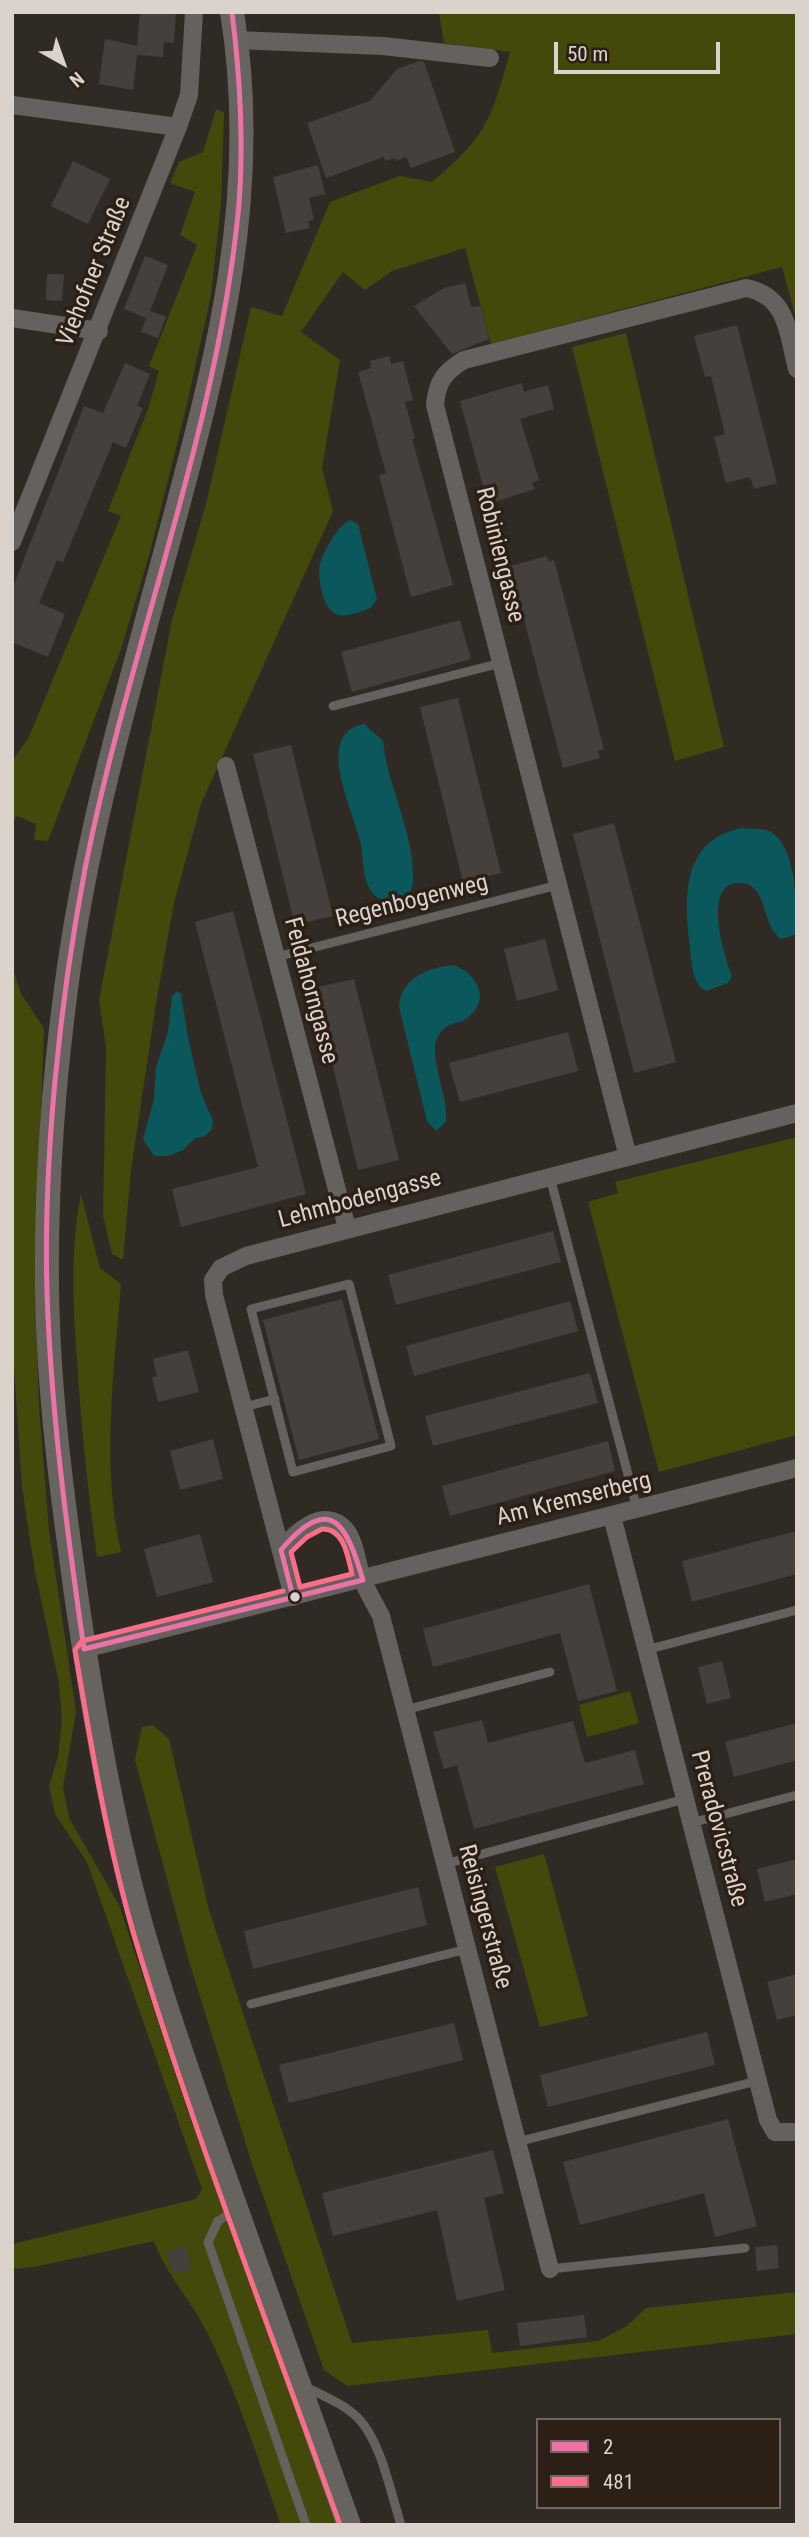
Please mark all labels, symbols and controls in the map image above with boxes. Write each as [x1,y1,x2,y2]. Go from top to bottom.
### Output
north arrow [28,28,98,98]
scale bar [557,28,723,72]
text: 50 m [567,42,608,66]
text: N [65,67,89,92]
street label: Viehofner Straße [52,193,138,351]
street label: Robiniengasse [468,484,530,626]
street label: Regenbogenweg [333,869,491,935]
street label: Feldahorngasse [277,915,343,1067]
street label: Lehmbodengasse [275,1164,445,1236]
street label: Am Kremserberg [494,1467,654,1533]
unlabelled marker [288,1590,302,1604]
street label: Preradovicstraße [683,1748,753,1910]
street label: Reisingerstraße [451,1842,517,1992]
legend [536,2418,781,2509]
text: 2 [603,2435,613,2459]
text: 481 [603,2470,634,2494]

